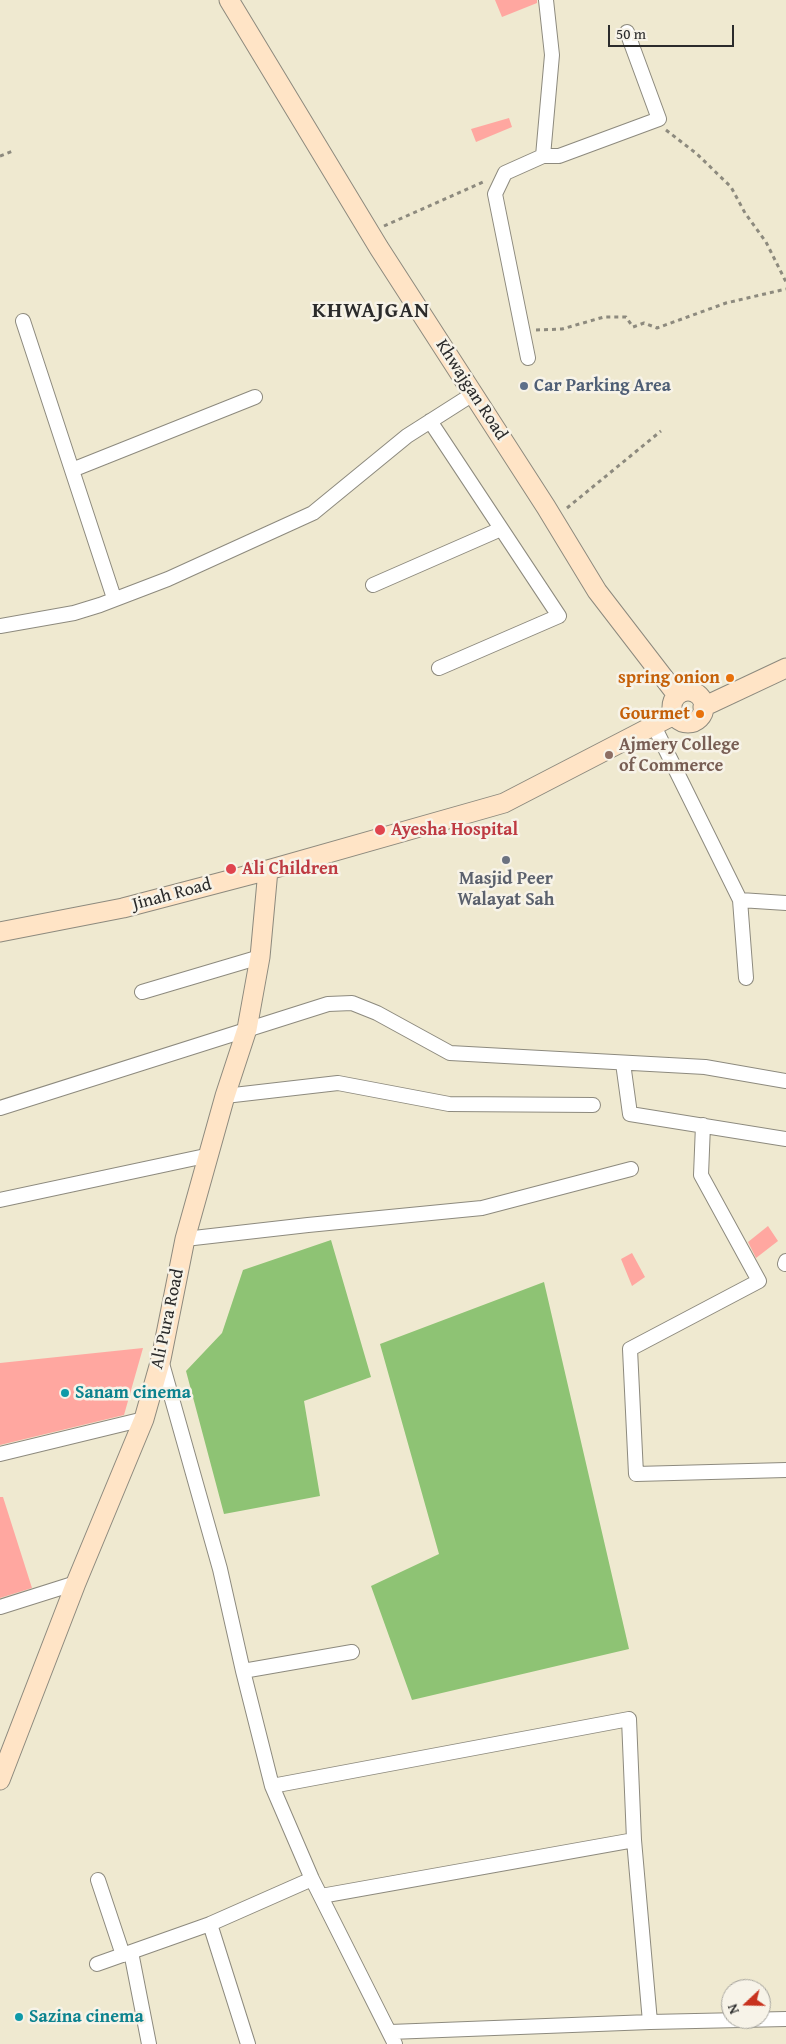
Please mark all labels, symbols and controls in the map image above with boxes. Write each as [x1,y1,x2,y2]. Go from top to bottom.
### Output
scale bar [611,15,737,47]
text: 50 m [616,23,646,44]
district label: KHWAJGAN [311,298,431,324]
street label: Khwajgan Road [430,336,512,444]
place label: Car Parking Area [534,375,671,397]
marker: Car Parking Area [518,380,530,392]
place label: spring onion [618,667,720,689]
marker: spring onion [724,672,736,684]
place label: Gourmet [620,703,690,725]
marker: Gourmet [694,708,706,720]
place label: Ajmery College of Commerce [619,734,740,776]
marker: Ajmery College of Commerce [603,749,615,761]
place label: Ayesha Hospital [391,819,518,841]
marker: Ayesha Hospital [373,823,387,837]
marker: Masjid Peer Walayat Sah [500,854,512,866]
place label: Ali Children [242,858,338,880]
marker: Ali Children [224,862,238,876]
place label: Masjid Peer Walayat Sah [458,868,554,911]
street label: Jinah Road [130,874,214,916]
street label: Ali Pura Road [147,1267,189,1371]
place label: Sanam cinema [75,1382,191,1404]
marker: Sanam cinema [59,1387,71,1399]
north arrow [721,1979,771,2029]
text: N [722,2001,744,2017]
place label: Sazina cinema [29,2006,144,2028]
marker: Sazina cinema [13,2011,25,2023]

